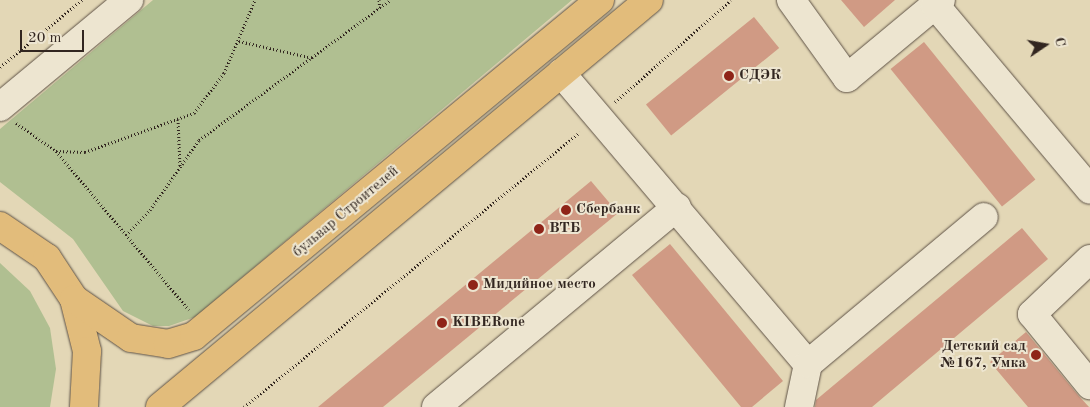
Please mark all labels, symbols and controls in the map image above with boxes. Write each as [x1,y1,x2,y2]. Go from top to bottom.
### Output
scale bar [22,20,86,52]
north arrow [1020,20,1070,70]
text: 20 m [28,31,62,46]
text: С [1052,36,1067,48]
place label: СДЭК [739,67,781,85]
marker: СДЭК [723,70,735,82]
street label: бульвар Строителей [289,162,403,262]
place label: Сбербанк [576,201,640,219]
marker: Сбербанк [560,204,572,216]
place label: ВТБ [549,220,580,238]
marker: ВТБ [533,223,545,235]
place label: Мидийное место [483,276,596,294]
marker: Мидийное место [467,279,479,291]
place label: KIBERone [452,314,525,332]
marker: KIBERone [436,317,448,329]
place label: Детский сад №167, Умка [940,337,1026,372]
marker: Детский сад №167, Умка [1030,349,1042,361]

